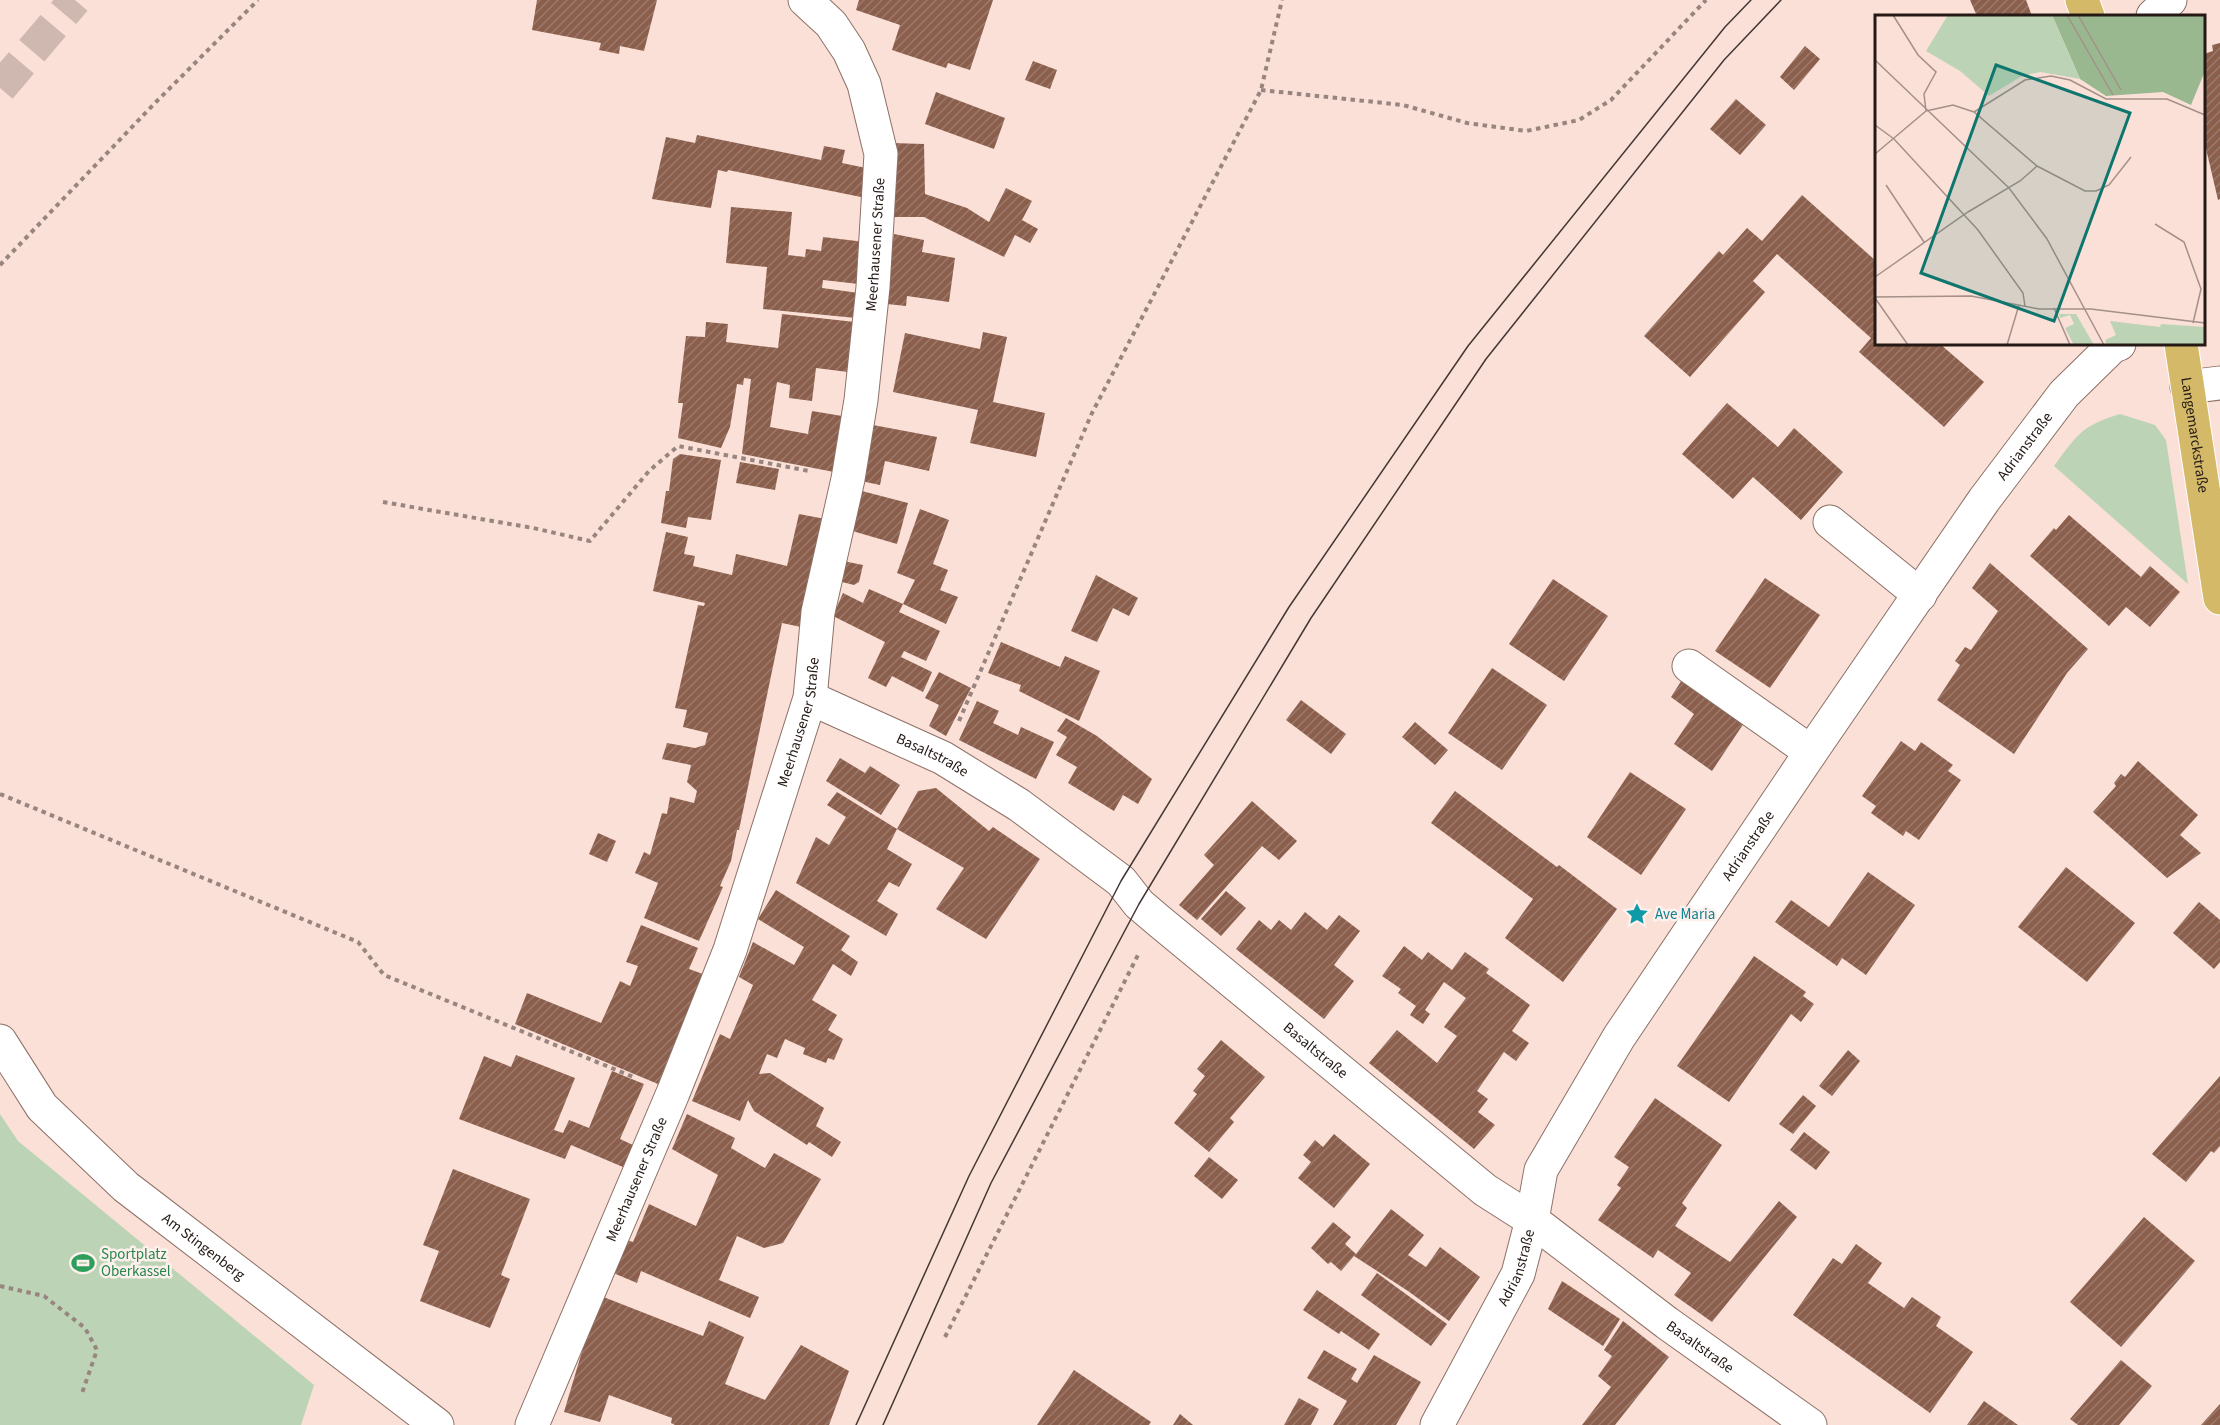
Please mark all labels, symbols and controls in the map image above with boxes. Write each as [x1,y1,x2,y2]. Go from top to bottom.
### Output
inset map [1875,15,2205,345]
street label: Meerhausener Straße [860,177,890,312]
street label: Langemarckstraße [2176,376,2214,494]
street label: Adrianstraße [1992,408,2057,485]
street label: Meerhausener Straße [772,656,824,790]
street label: Basaltstraße [893,728,973,782]
street label: Adrianstraße [1717,806,1779,885]
place icon: Ave Maria [1624,901,1650,927]
place label: Ave Maria [1655,904,1715,925]
street label: Basaltstraße [1279,1017,1353,1083]
street label: Meerhausener Straße [601,1114,672,1245]
street label: Am Stingenberg [158,1208,250,1285]
street label: Adrianstraße [1492,1227,1540,1310]
place label: Sportplatz Oberkassel [101,1244,171,1282]
sports icon: Sportplatz Oberkassel [70,1250,96,1276]
street label: Basaltstraße [1662,1315,1738,1378]

